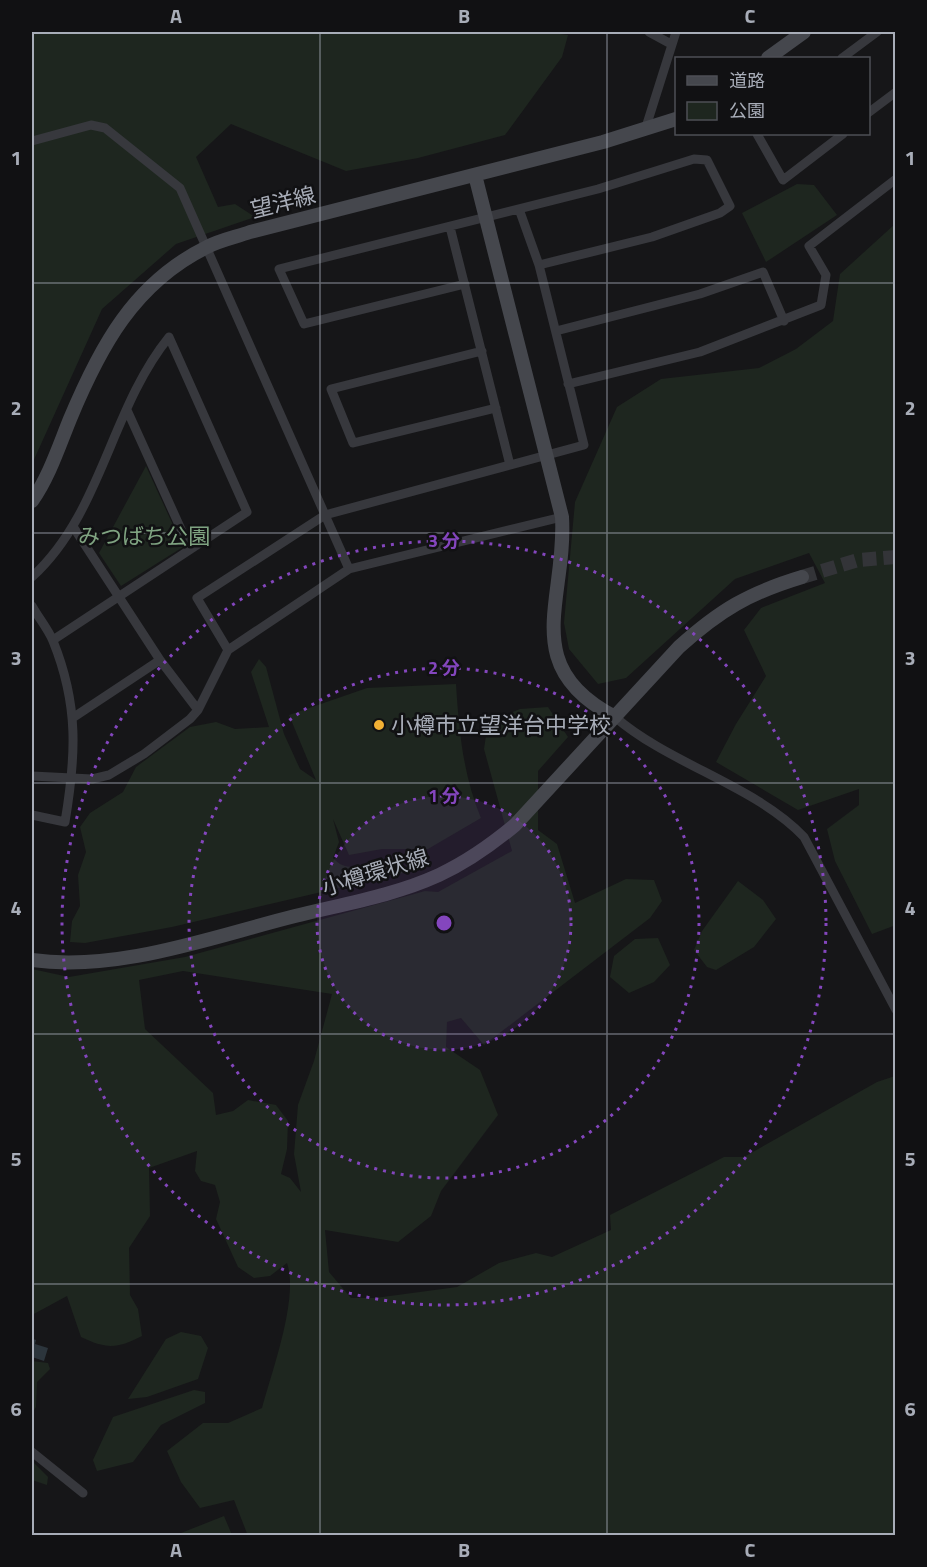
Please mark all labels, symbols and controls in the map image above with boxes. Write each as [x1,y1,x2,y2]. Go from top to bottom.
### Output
text: A [170,0,182,31]
text: B [458,0,470,31]
text: C [745,0,756,31]
legend [675,57,870,135]
text: 道路 [729,67,765,94]
text: 公園 [729,97,765,124]
text: 1 [10,142,22,173]
text: 1 [904,142,916,173]
street label: 望洋線 [247,178,319,226]
text: 2 [10,392,22,423]
text: 2 [904,392,916,423]
park label: みつばち公園 [78,519,210,553]
text: 3 分 [428,527,460,554]
text: 3 [10,642,22,673]
text: 3 [904,642,916,673]
text: 2 分 [428,654,460,681]
place label: 小樽市立望洋台中学校 [391,708,611,742]
marker: 小樽市立望洋台中学校 [372,718,386,732]
text: 1 分 [428,782,460,809]
street label: 小樽環状線 [317,840,433,904]
text: 4 [10,892,22,923]
text: 4 [904,892,916,923]
centre of rings [434,913,454,933]
text: 5 [10,1143,22,1174]
text: 5 [904,1143,916,1174]
text: 6 [10,1393,22,1424]
text: 6 [904,1393,916,1424]
text: A [170,1534,182,1565]
text: B [458,1534,470,1565]
text: C [745,1534,756,1565]

